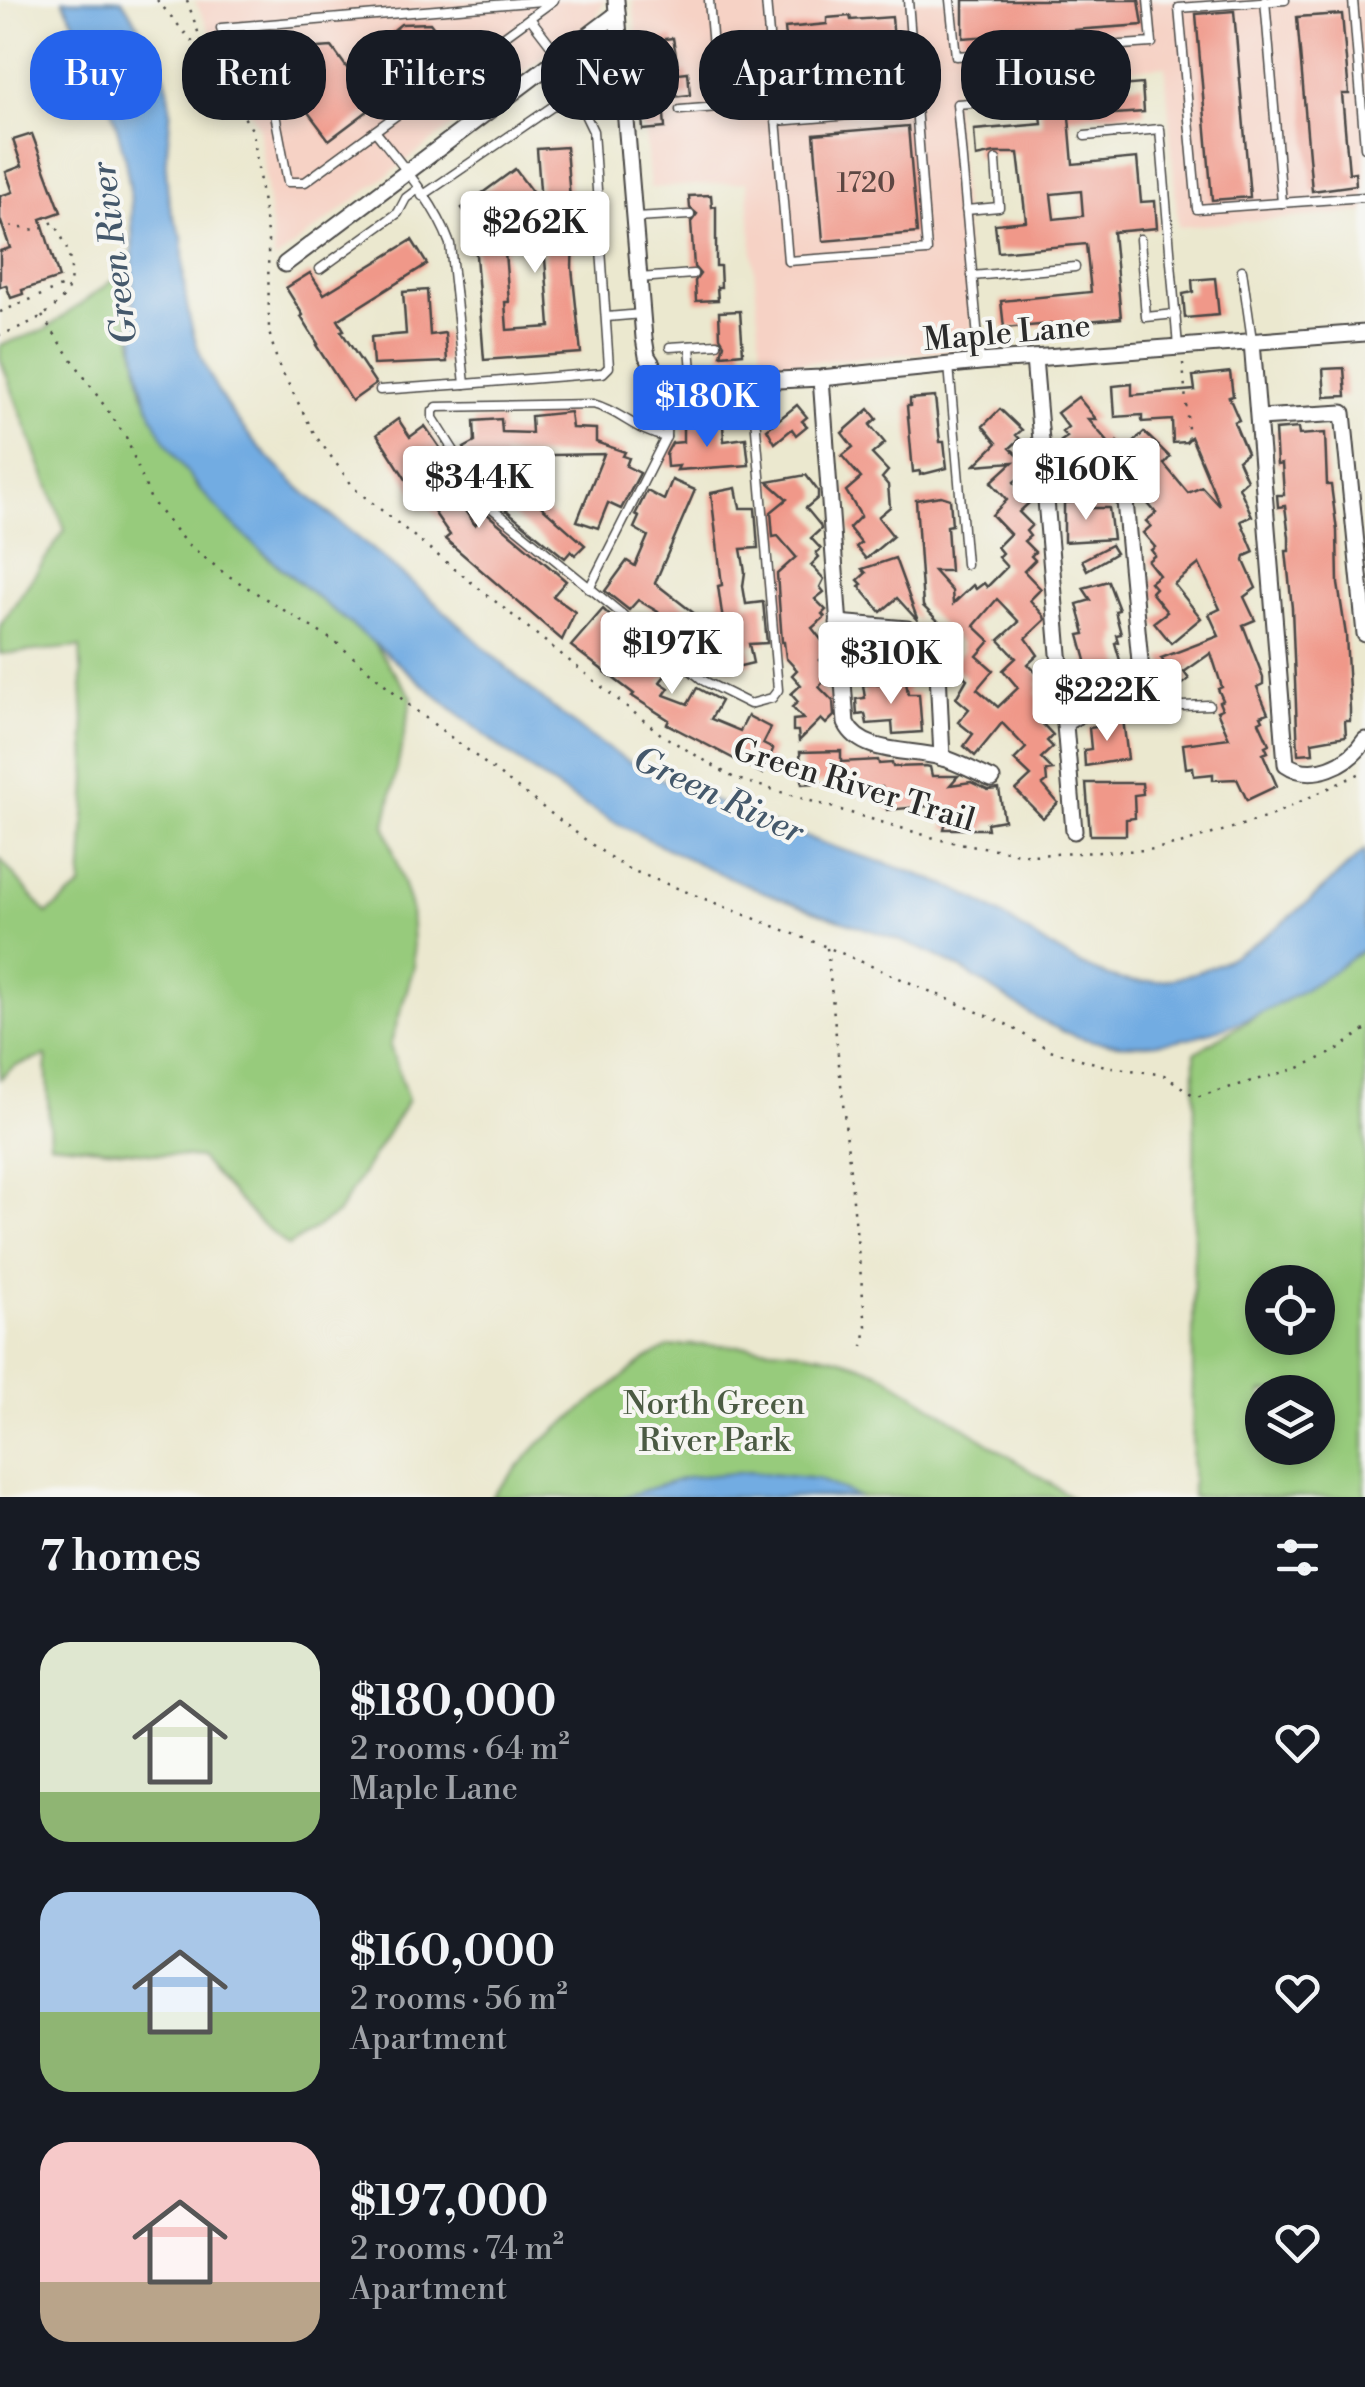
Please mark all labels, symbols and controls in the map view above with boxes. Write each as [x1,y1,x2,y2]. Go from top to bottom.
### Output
chip: Buy [30,30,162,120]
chip: Rent [182,30,326,120]
chip: Filters [346,30,521,120]
chip: New [541,30,679,120]
chip: Apartment [699,30,941,120]
chip: House [961,30,1131,120]
water label: Green River [82,158,148,347]
house number: 1720 [837,166,895,201]
pin: $262K [465,191,605,276]
text: $262K [482,203,588,243]
street label: Maple Lane [922,306,1092,360]
pin: $180K [637,365,777,450]
text: $180K [655,377,759,417]
pin: $160K [1016,438,1156,523]
pin: $344K [409,446,549,531]
text: $160K [1035,450,1137,490]
text: $344K [425,458,533,498]
pin: $197K [602,612,742,697]
pin: $310K [821,622,961,707]
text: $197K [623,624,721,664]
text: $310K [840,634,942,674]
pin: $222K [1037,659,1177,744]
text: $222K [1055,671,1159,711]
street label: Green River Trail [728,729,980,841]
water label: Green River [626,738,811,855]
map controls [1245,1265,1335,1465]
button: locate [1245,1265,1335,1355]
button: layers [1245,1375,1335,1465]
park label: North Green River Park [623,1384,805,1461]
icon: filters [1270,1530,1325,1585]
text: 7 homes [40,1531,201,1584]
text: $180,000 [350,1676,556,1729]
icon: home [120,1682,240,1802]
icon: heart [1270,1715,1325,1770]
text: 2 rooms · 64 m² [350,1729,570,1769]
text: Maple Lane [350,1769,518,1809]
text: $160,000 [350,1926,555,1979]
icon: home [120,1932,240,2052]
icon: heart [1270,1965,1325,2020]
text: 2 rooms · 56 m² [350,1979,568,2019]
text: Apartment [350,2019,507,2059]
text: $197,000 [350,2176,548,2229]
icon: home [120,2182,240,2302]
icon: heart [1270,2215,1325,2270]
text: 2 rooms · 74 m² [350,2229,564,2269]
text: Apartment [350,2269,507,2309]

